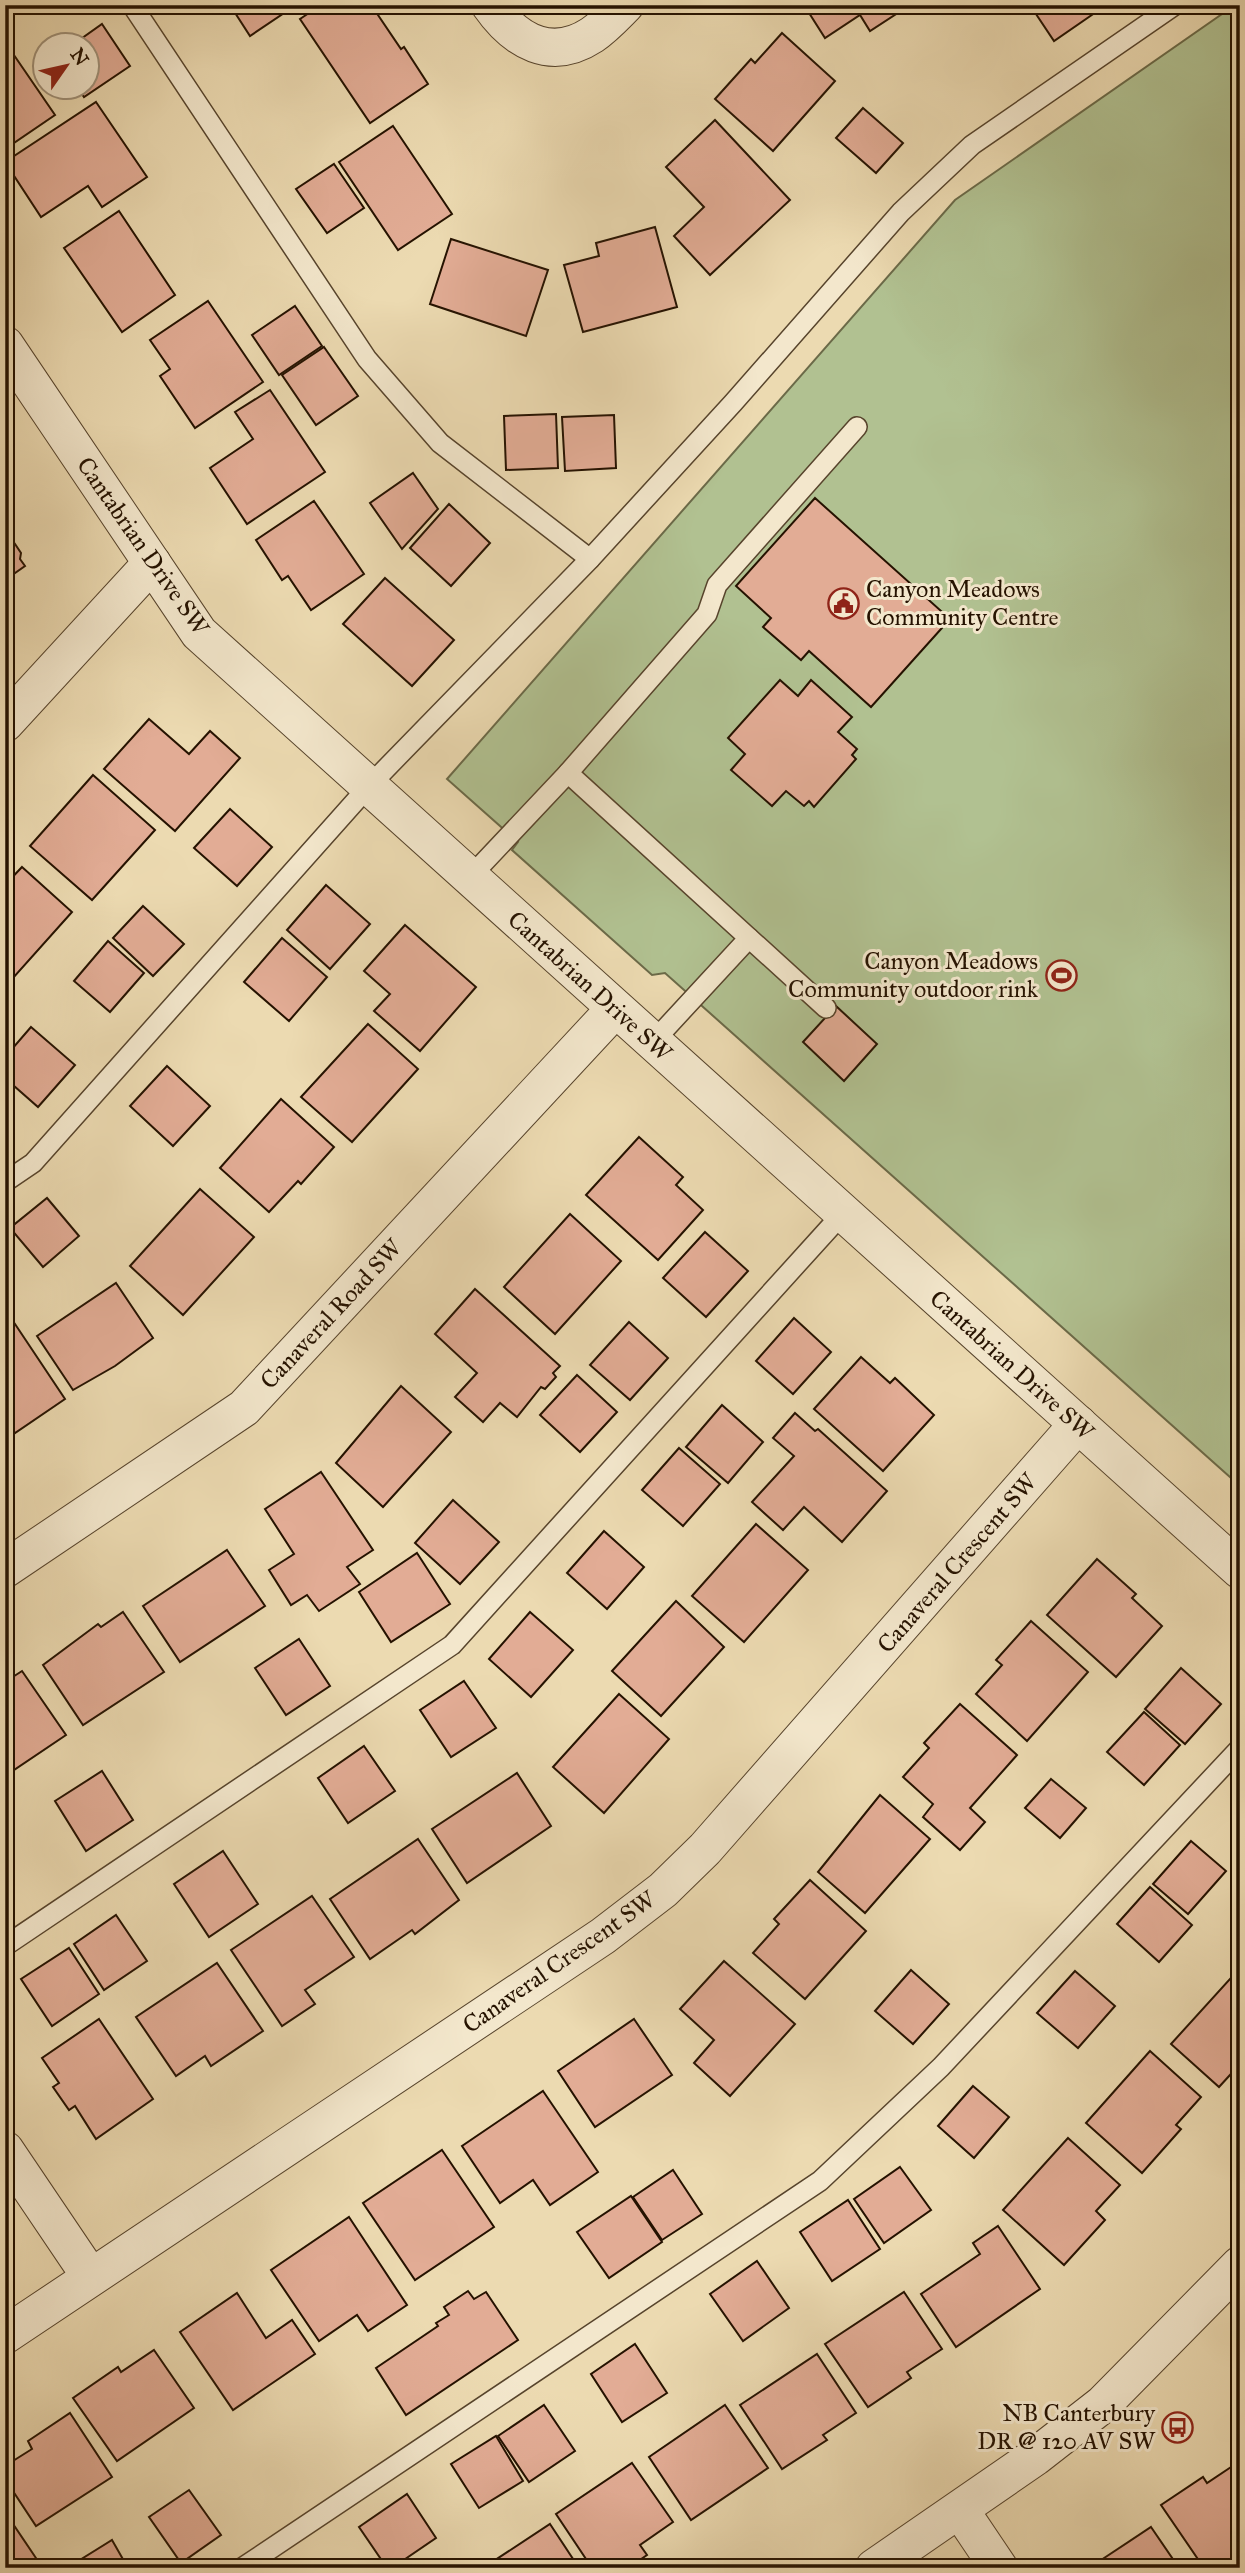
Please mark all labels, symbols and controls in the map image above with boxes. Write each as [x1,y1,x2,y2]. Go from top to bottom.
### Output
north arrow [32,32,102,102]
text: N [66,44,94,70]
street label: Cantabrian Drive SW [70,451,216,642]
place label: Canyon Meadows Community Centre [866,574,1058,632]
public building icon: Canyon Meadows Community Centre [826,586,860,620]
street label: Cantabrian Drive SW [502,904,679,1068]
place label: Canyon Meadows Community outdoor rink [788,946,1039,1004]
sports icon: Canyon Meadows Community outdoor rink [1044,958,1078,992]
street label: Canaveral Road SW [254,1232,409,1395]
street label: Cantabrian Drive SW [924,1283,1101,1447]
street label: Canaveral Crescent SW [871,1466,1044,1659]
street label: Canaveral Crescent SW [457,1883,662,2040]
place label: NB Canterbury DR @ 120 AV SW [977,2398,1156,2456]
bus stop icon: NB Canterbury DR @ 120 AV SW [1161,2410,1195,2444]

